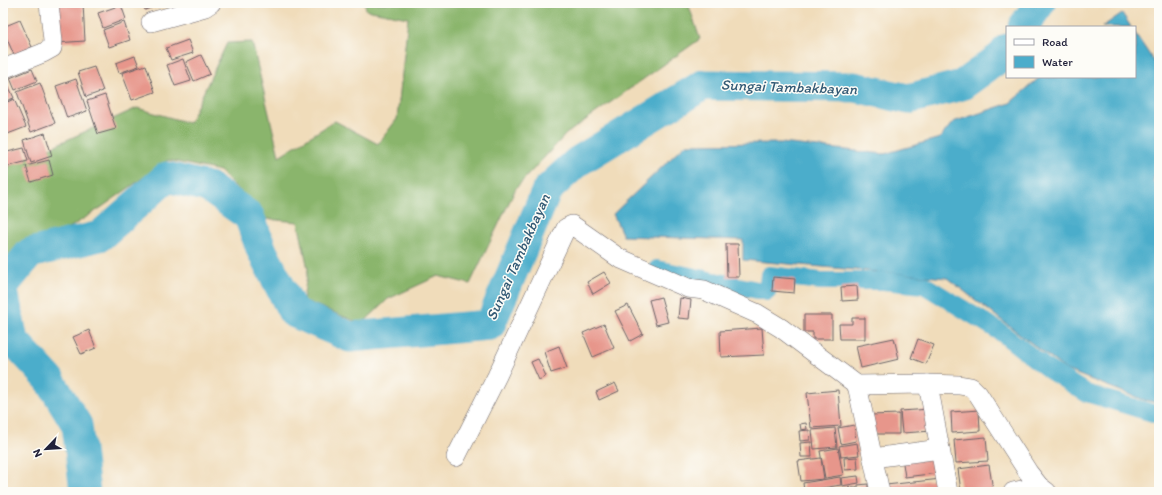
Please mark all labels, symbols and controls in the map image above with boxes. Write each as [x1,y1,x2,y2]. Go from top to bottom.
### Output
legend [1006,26,1136,78]
text: Road [1042,35,1068,49]
text: Water [1042,55,1073,69]
water label: Sungai Tambakbayan [721,76,857,98]
water label: Sungai Tambakbayan [482,191,554,323]
north arrow [26,429,66,469]
text: N [30,447,45,459]

